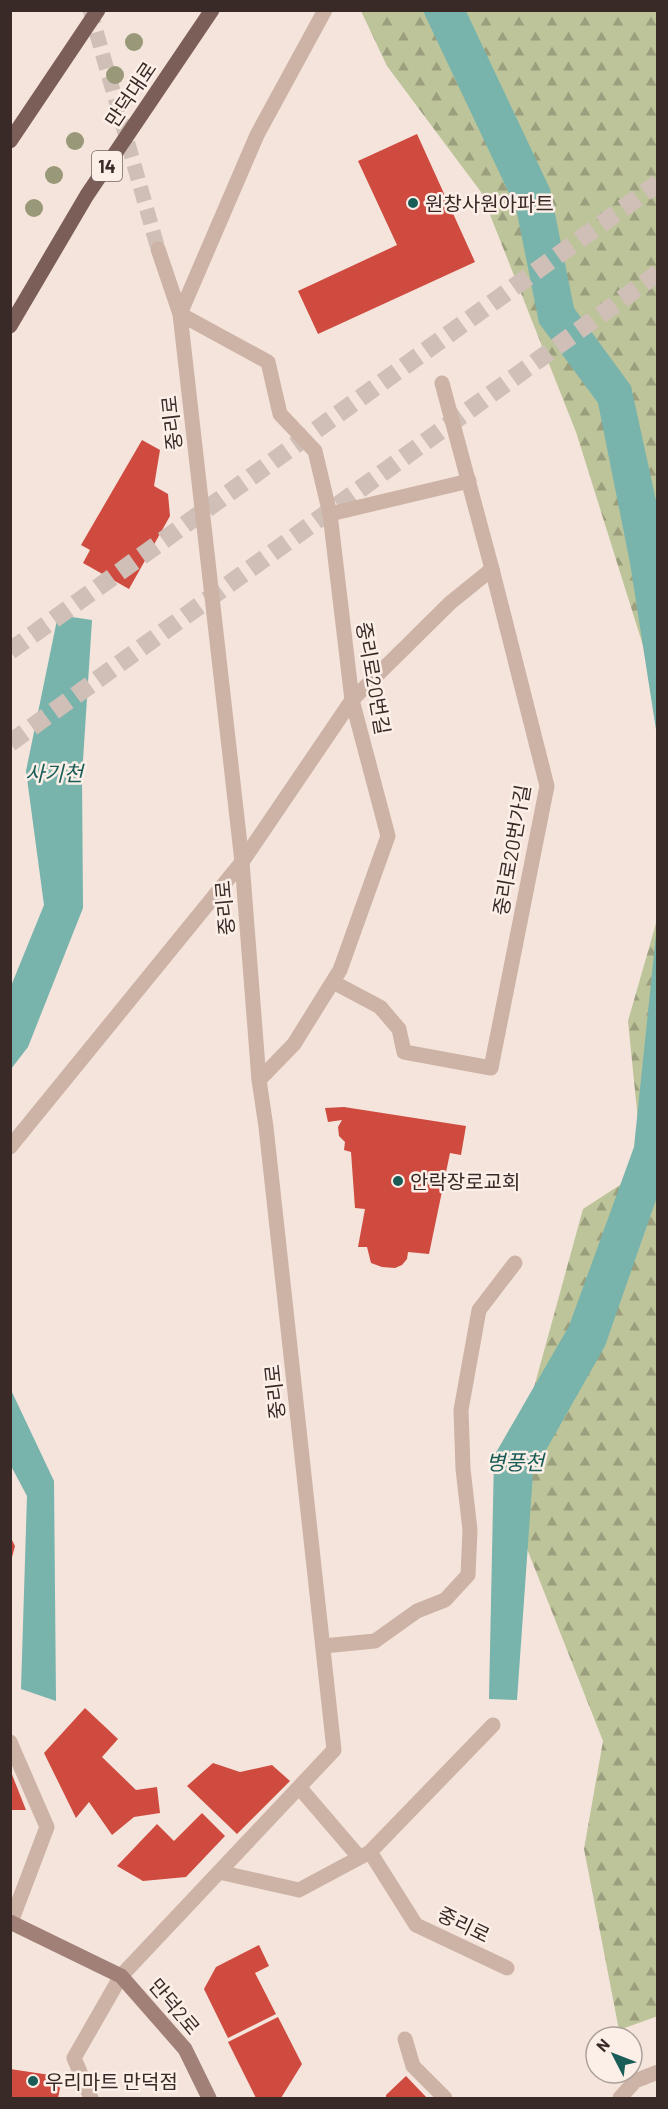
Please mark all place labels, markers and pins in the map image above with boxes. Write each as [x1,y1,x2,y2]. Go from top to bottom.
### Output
place label: 원창사원아파트 [425,191,554,215]
marker: 원창사원아파트 [406,196,420,210]
place label: 안락장로교회 [410,1169,520,1193]
marker: 안락장로교회 [391,1174,405,1188]
place label: 우리마트 만덕점 [45,2069,178,2093]
marker: 우리마트 만덕점 [26,2074,40,2088]

